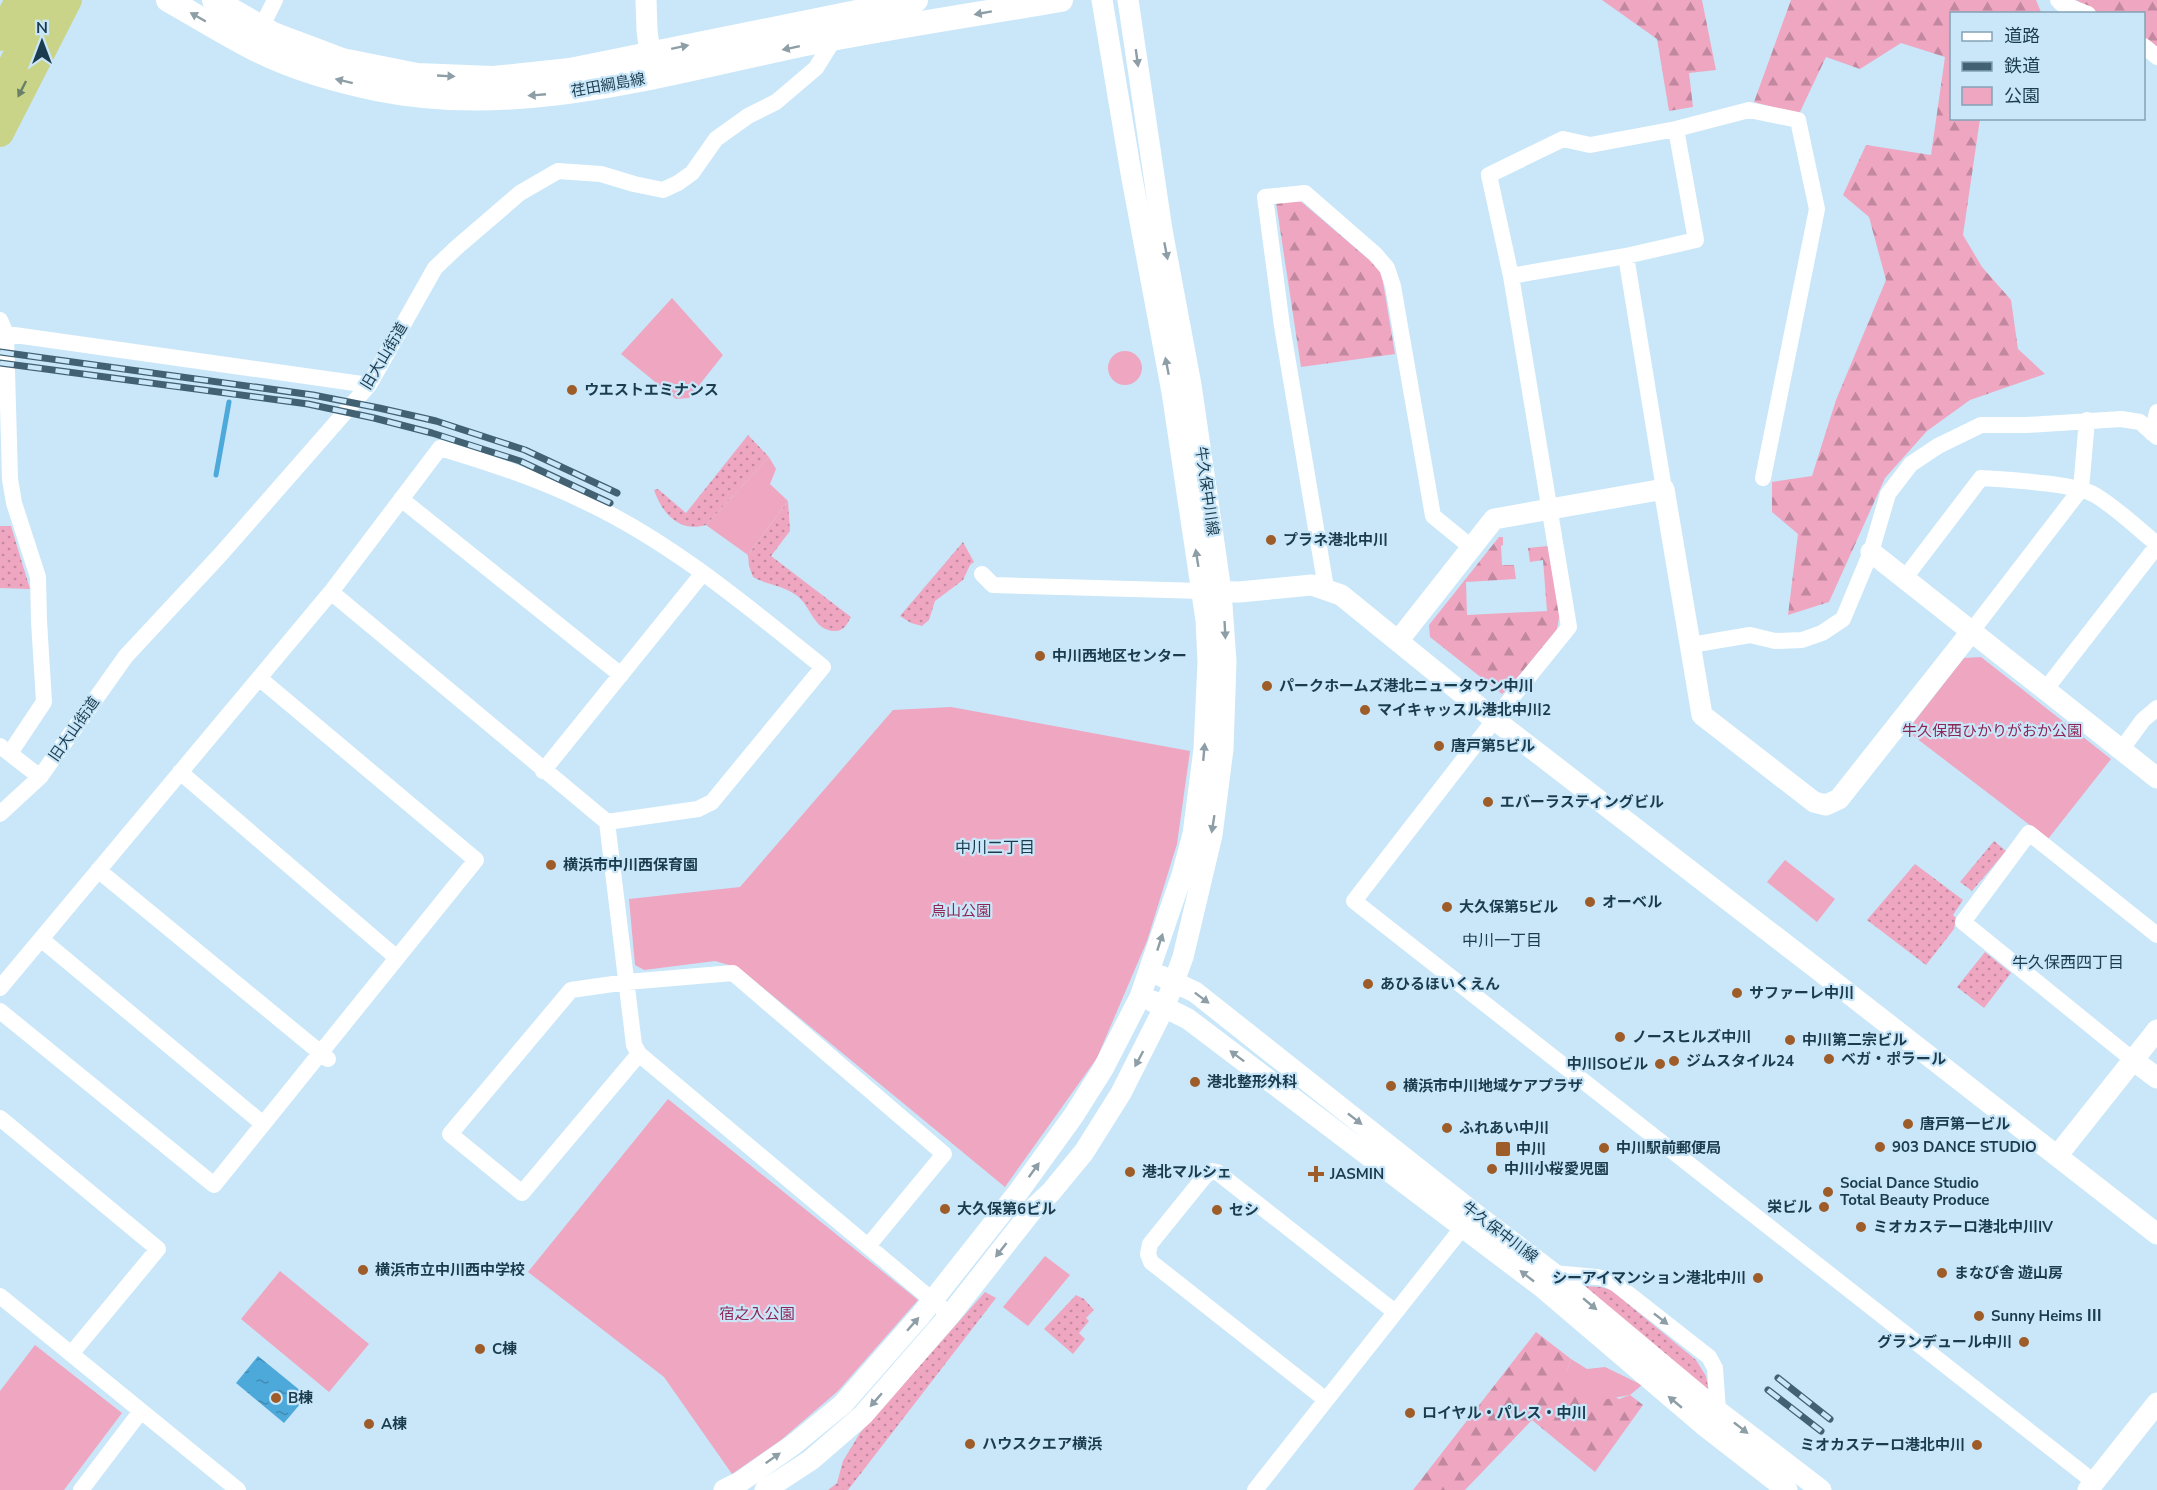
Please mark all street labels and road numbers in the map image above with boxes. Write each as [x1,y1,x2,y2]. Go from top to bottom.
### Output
street label: 荏田綱島線 [569,69,647,101]
street label: 旧大山街道 [356,319,412,393]
street label: 牛久保中川線 [1191,445,1223,537]
street label: 旧大山街道 [44,693,104,765]
street label: 牛久保中川線 [1458,1197,1542,1267]

